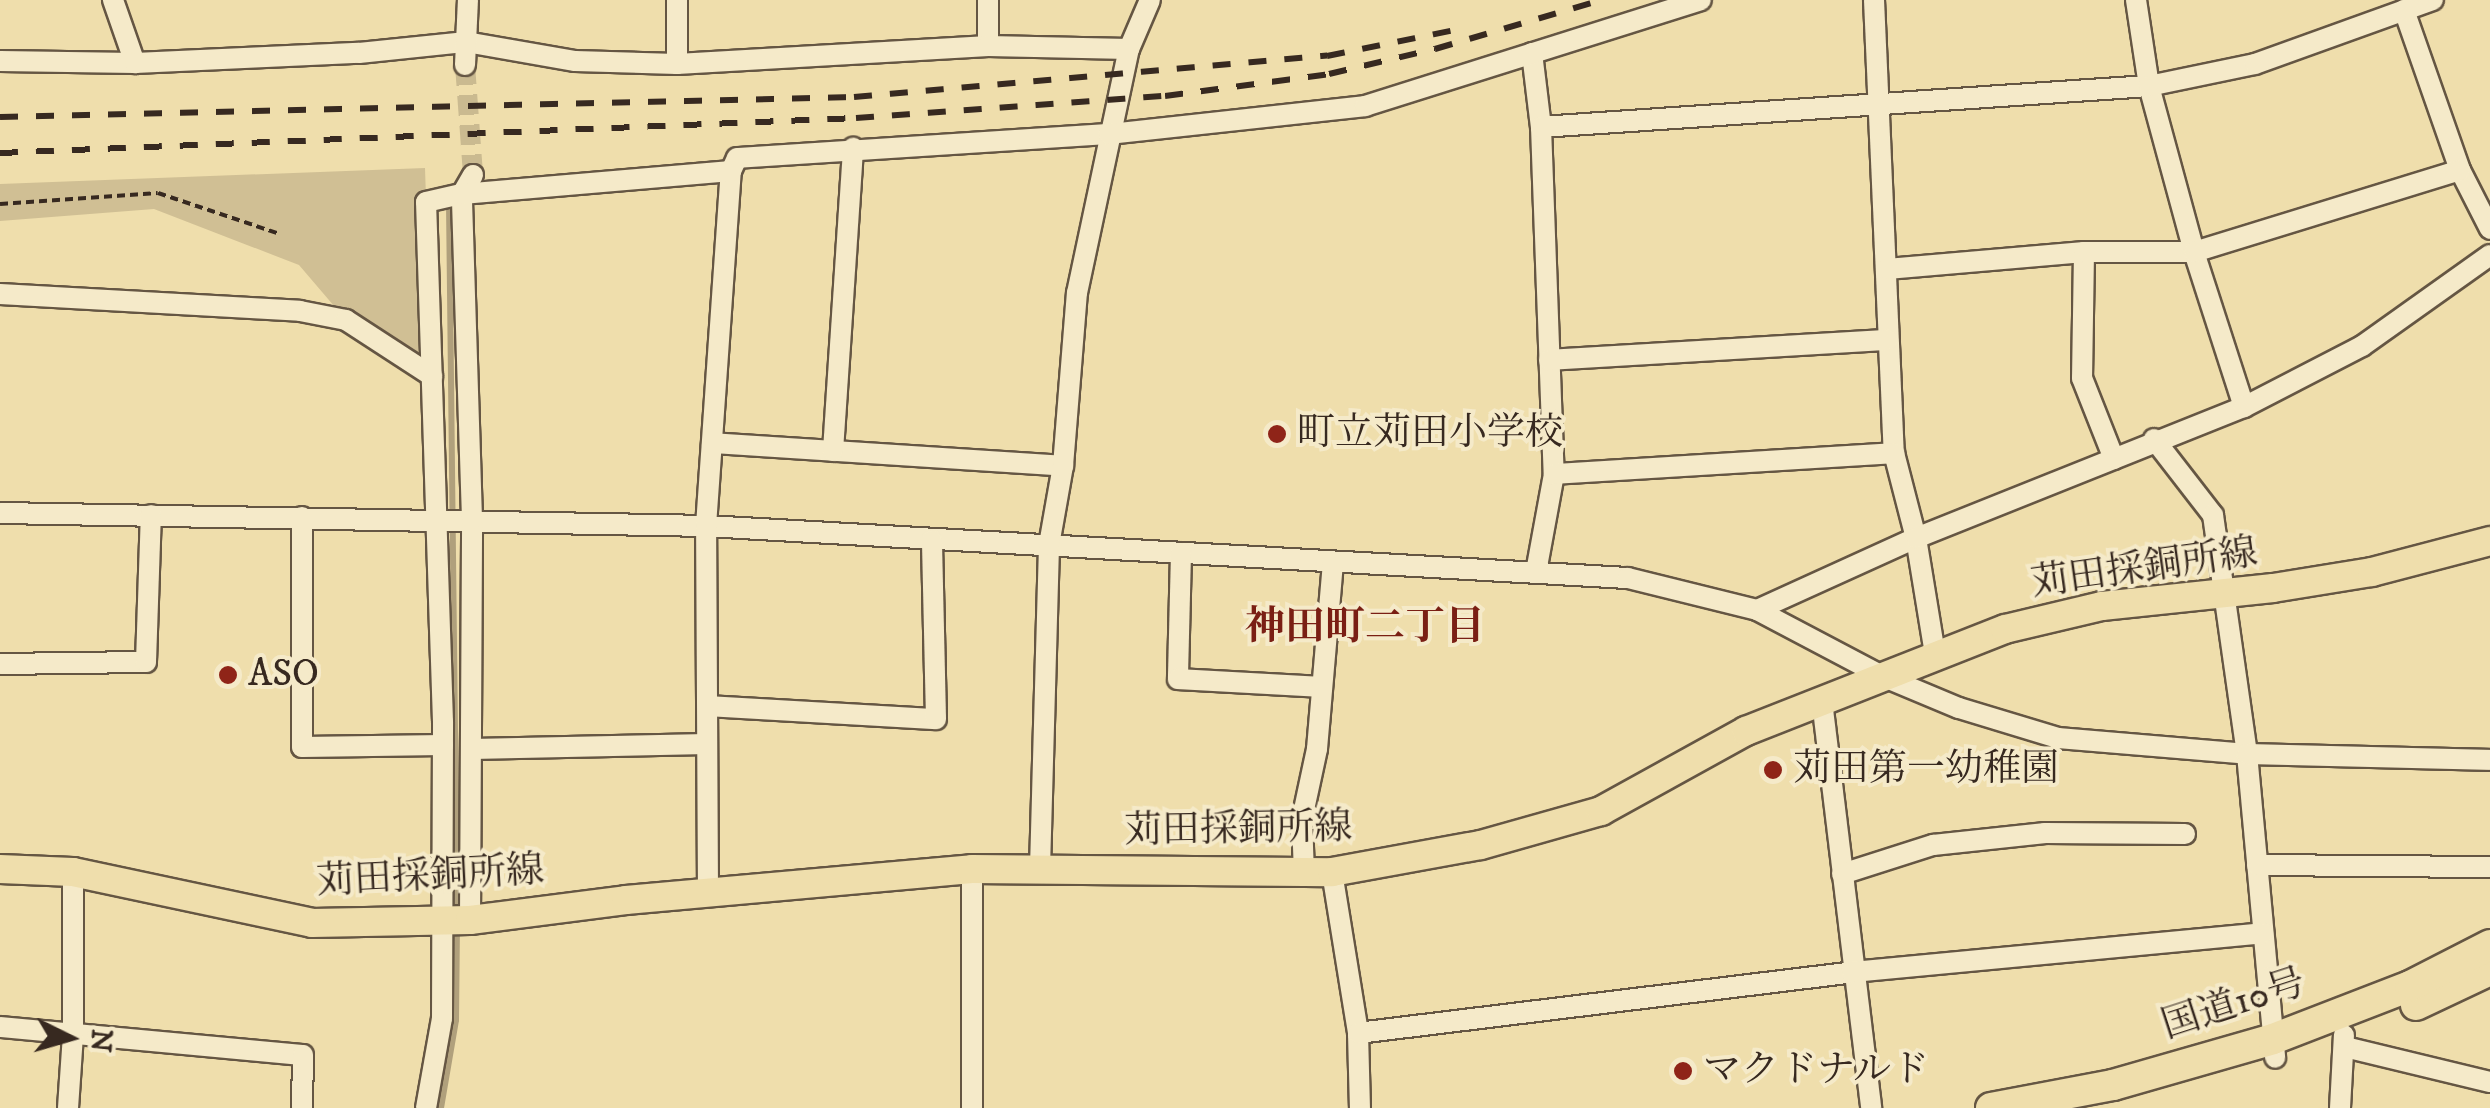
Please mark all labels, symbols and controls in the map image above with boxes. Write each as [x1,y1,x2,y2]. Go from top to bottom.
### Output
place label: 町立苅田小学校 [1297,411,1563,457]
marker: 町立苅田小学校 [1266,423,1288,445]
street label: 苅田採銅所線 [2028,531,2260,607]
district label: 神田町二丁目 [1245,604,1485,652]
place label: ASO [248,652,319,698]
marker: ASO [217,664,239,686]
place label: 苅田第一幼稚園 [1793,747,2059,793]
marker: 苅田第一幼稚園 [1762,759,1784,781]
street label: 苅田採銅所線 [1124,805,1352,855]
street label: 苅田採銅所線 [315,848,545,906]
street label: 国道10号 [2156,960,2312,1050]
north arrow [20,988,120,1088]
text: N [82,1028,119,1054]
place label: マクドナルド [1703,1048,1931,1094]
marker: マクドナルド [1672,1060,1694,1082]

